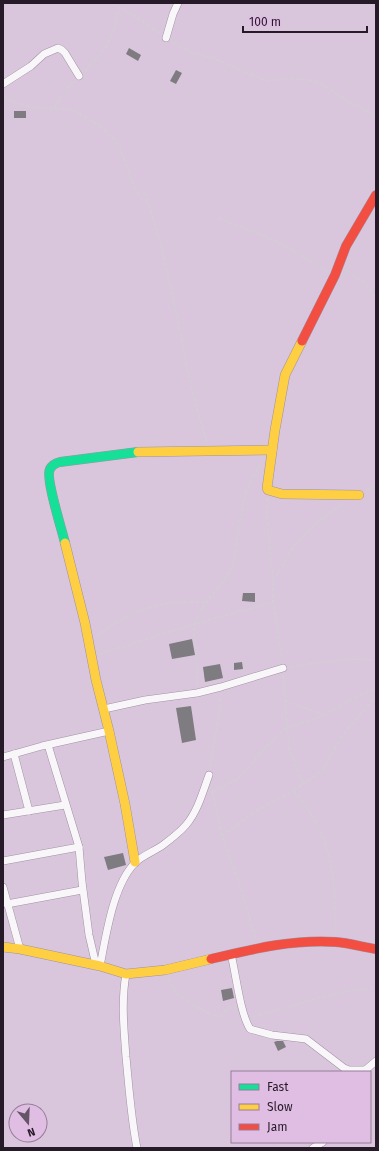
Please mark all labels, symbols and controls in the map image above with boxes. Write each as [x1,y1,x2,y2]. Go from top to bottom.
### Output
scale bar [243,8,367,34]
text: 100 m [249,15,281,29]
legend [231,1071,371,1143]
text: Fast [267,1080,289,1094]
text: Slow [267,1100,293,1114]
north arrow [8,1103,48,1143]
text: Jam [267,1120,287,1134]
text: N [26,1125,37,1139]

